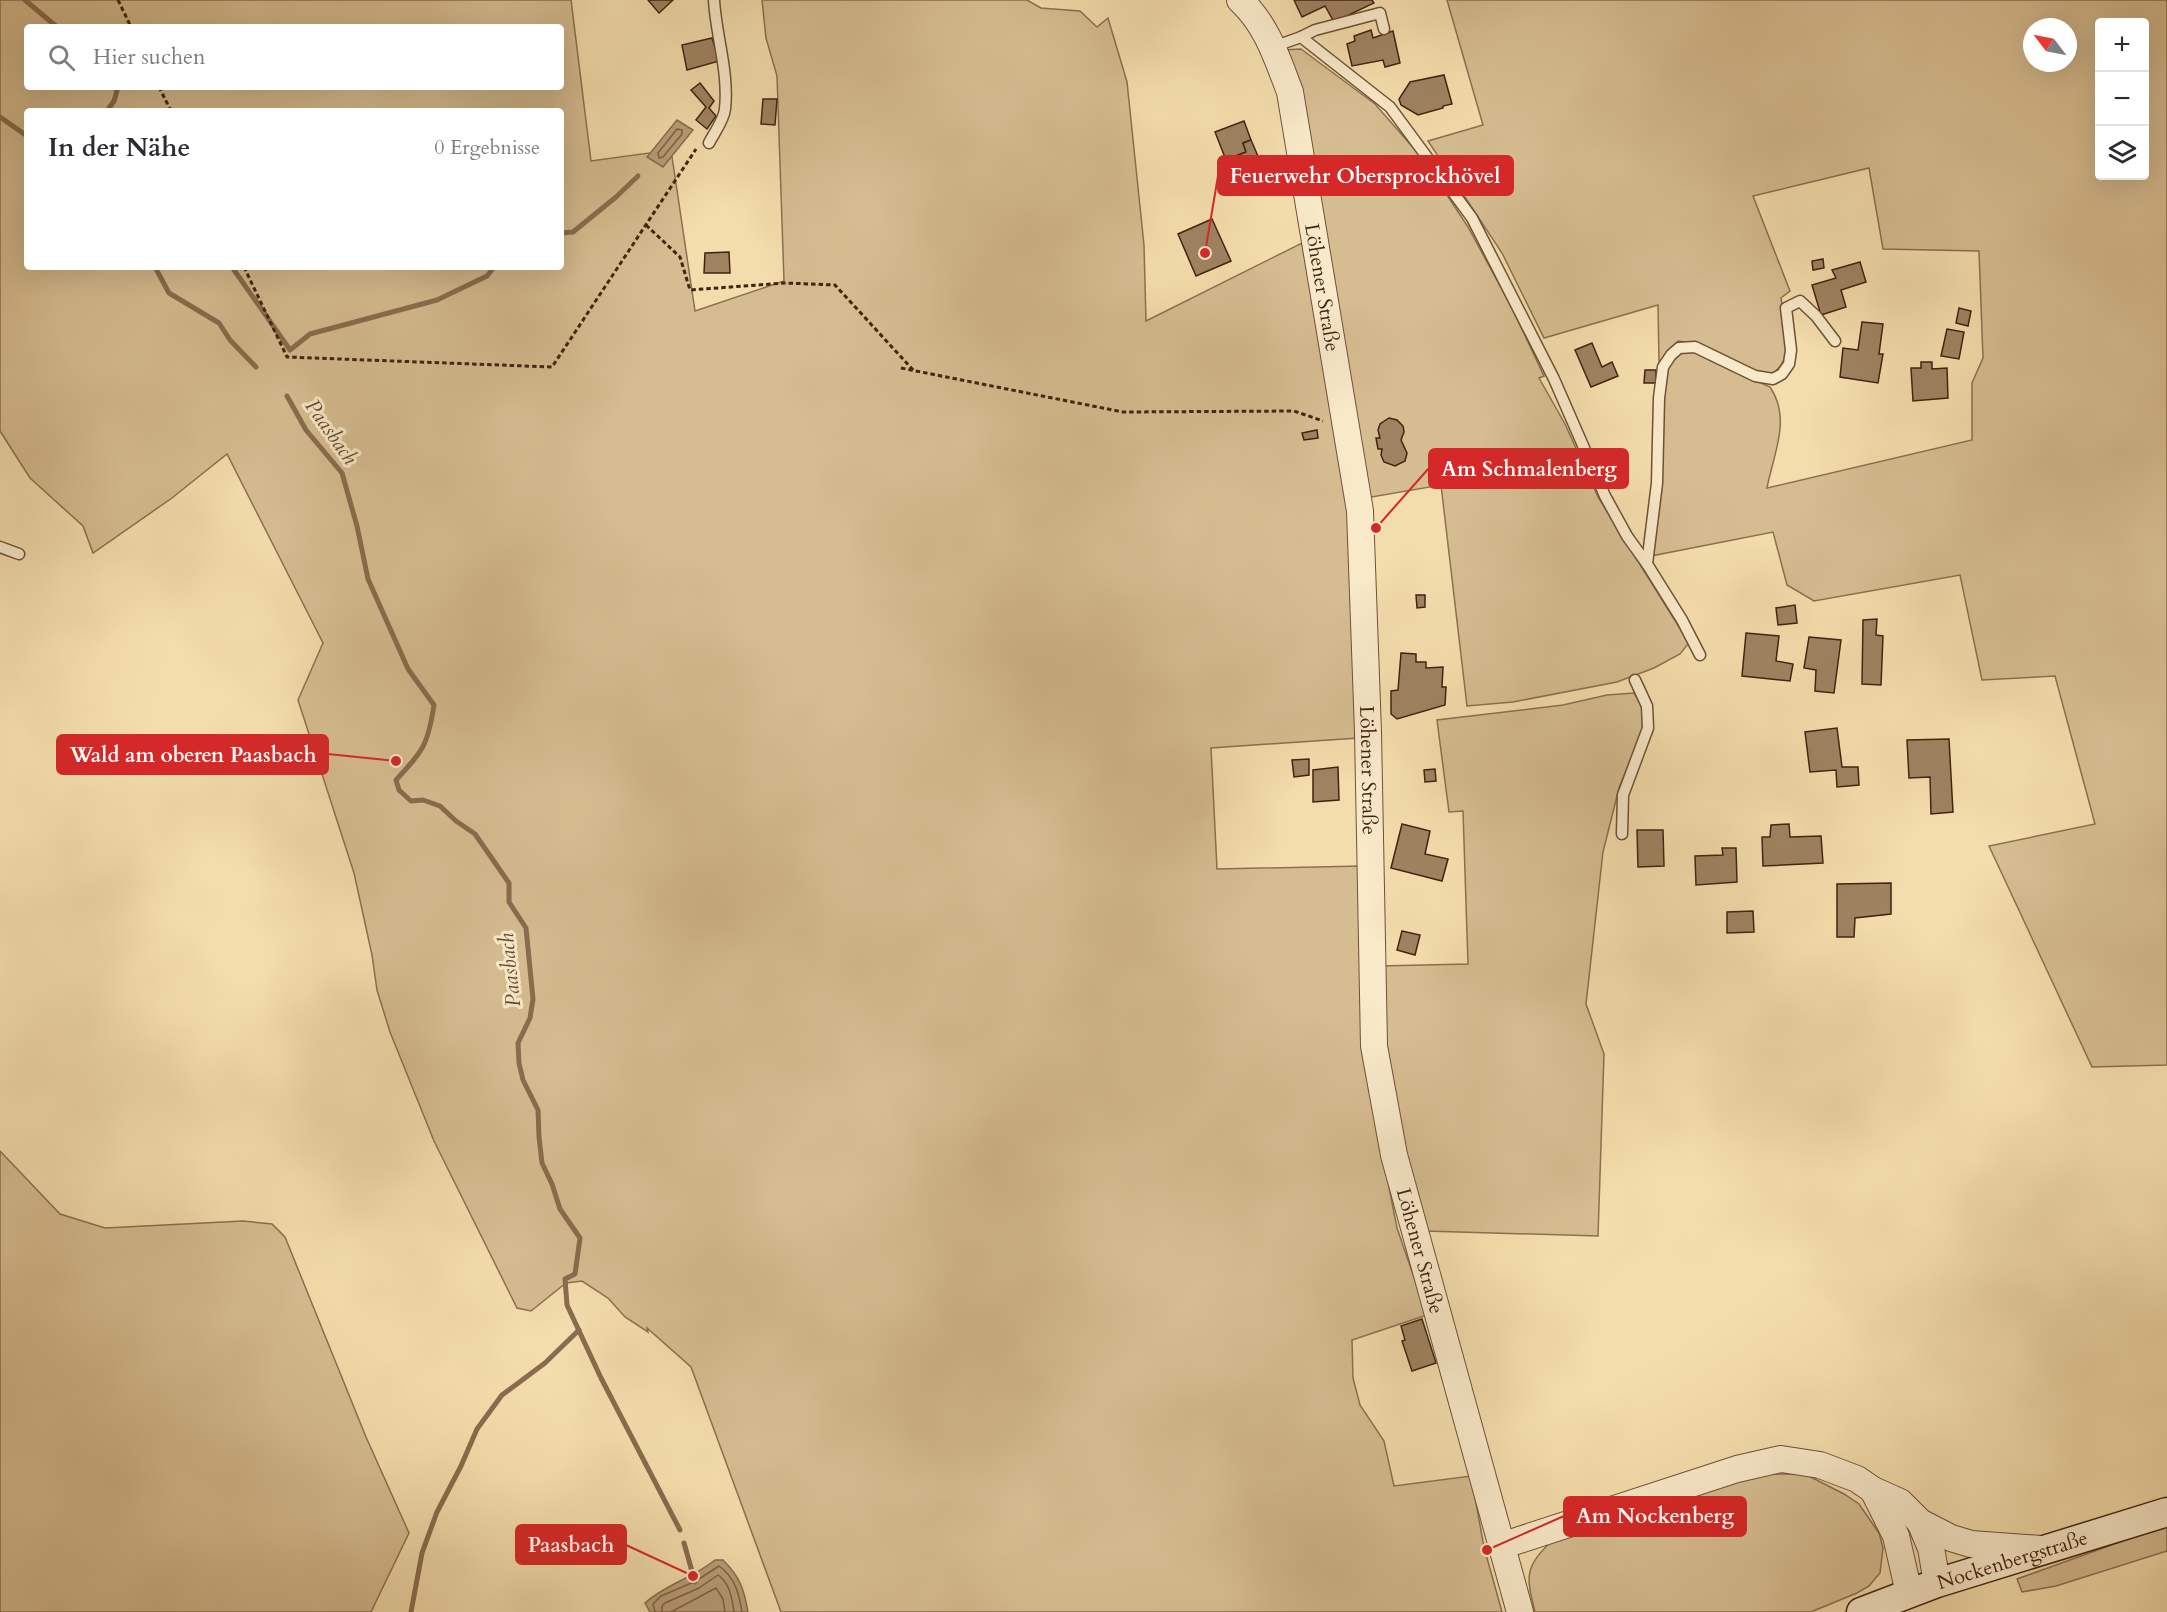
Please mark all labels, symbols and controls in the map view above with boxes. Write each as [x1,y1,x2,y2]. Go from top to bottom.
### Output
north arrow [2023,18,2077,72]
map controls [2095,18,2149,180]
button: + [2095,18,2149,72]
search box [24,24,564,90]
icon: search [45,41,78,74]
text: Hier suchen [93,42,206,72]
button: − [2095,72,2149,126]
button: layers [2095,126,2149,180]
text: In der Nähe [48,130,190,165]
text: 0 Ergebnisse [434,134,540,161]
callout: Feuerwehr Obersprockhövel [1218,156,1513,195]
text: Feuerwehr Obersprockhövel [1230,162,1500,191]
street label: Löhener Straße [1299,221,1347,354]
water label: Paasbach [298,393,364,471]
callout: Am Schmalenberg [1429,449,1628,488]
text: Am Schmalenberg [1441,455,1617,484]
street label: Löhener Straße [1354,705,1383,835]
callout: Wald am oberen Paasbach [57,735,328,774]
text: Wald am oberen Paasbach [68,741,317,770]
water label: Paasbach [492,932,528,1008]
street label: Löhener Straße [1390,1185,1451,1317]
callout: Am Nockenberg [1564,1497,1746,1536]
text: Am Nockenberg [1576,1502,1734,1531]
street label: Nockenbergstraße [1933,1524,2091,1596]
callout: Paasbach [516,1525,626,1564]
text: Paasbach [528,1531,614,1560]

